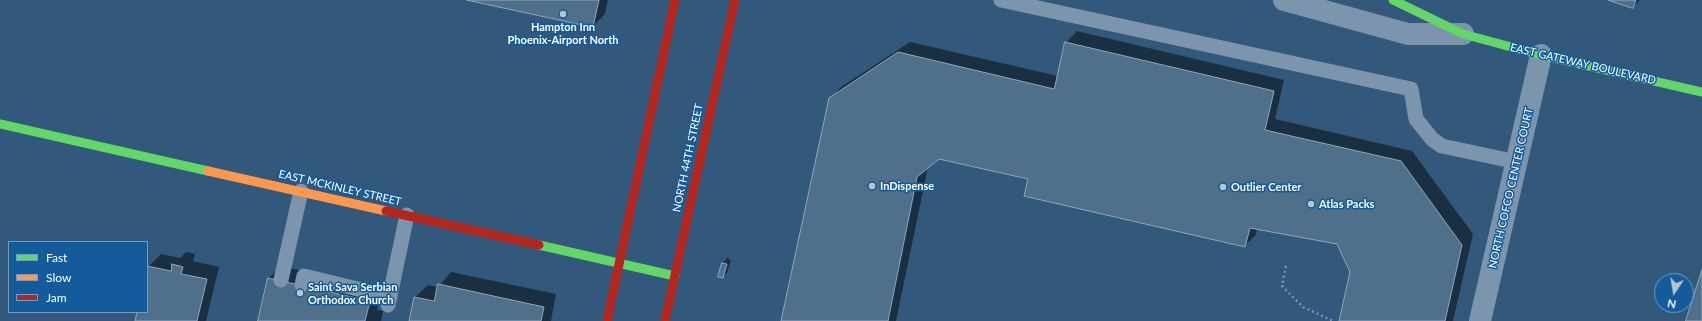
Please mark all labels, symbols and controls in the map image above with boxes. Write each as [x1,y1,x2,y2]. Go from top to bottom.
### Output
marker: Hampton Inn Phoenix-Airport North [558,9,568,19]
place label: Hampton Inn Phoenix-Airport North [508,20,618,46]
street label: EAST GATEWAY BOULEVARD [1509,41,1657,87]
street label: NORTH 44TH STREET [670,103,706,213]
street label: NORTH COFCO CENTER COURT [1486,106,1536,270]
street label: EAST MCKINLEY STREET [277,167,403,209]
place label: InDispense [880,179,934,193]
place label: Outlier Center [1231,180,1301,194]
marker: InDispense [867,181,877,191]
marker: Outlier Center [1218,182,1228,192]
place label: Atlas Packs [1319,197,1374,211]
marker: Atlas Packs [1306,199,1316,209]
legend [8,241,148,313]
text: Fast [46,250,67,265]
text: Slow [46,270,71,285]
north arrow [1654,273,1694,313]
place label: Saint Sava Serbian Orthodox Church [308,280,397,306]
marker: Saint Sava Serbian Orthodox Church [295,288,305,298]
text: Jam [46,290,67,305]
text: N [1666,297,1677,311]

